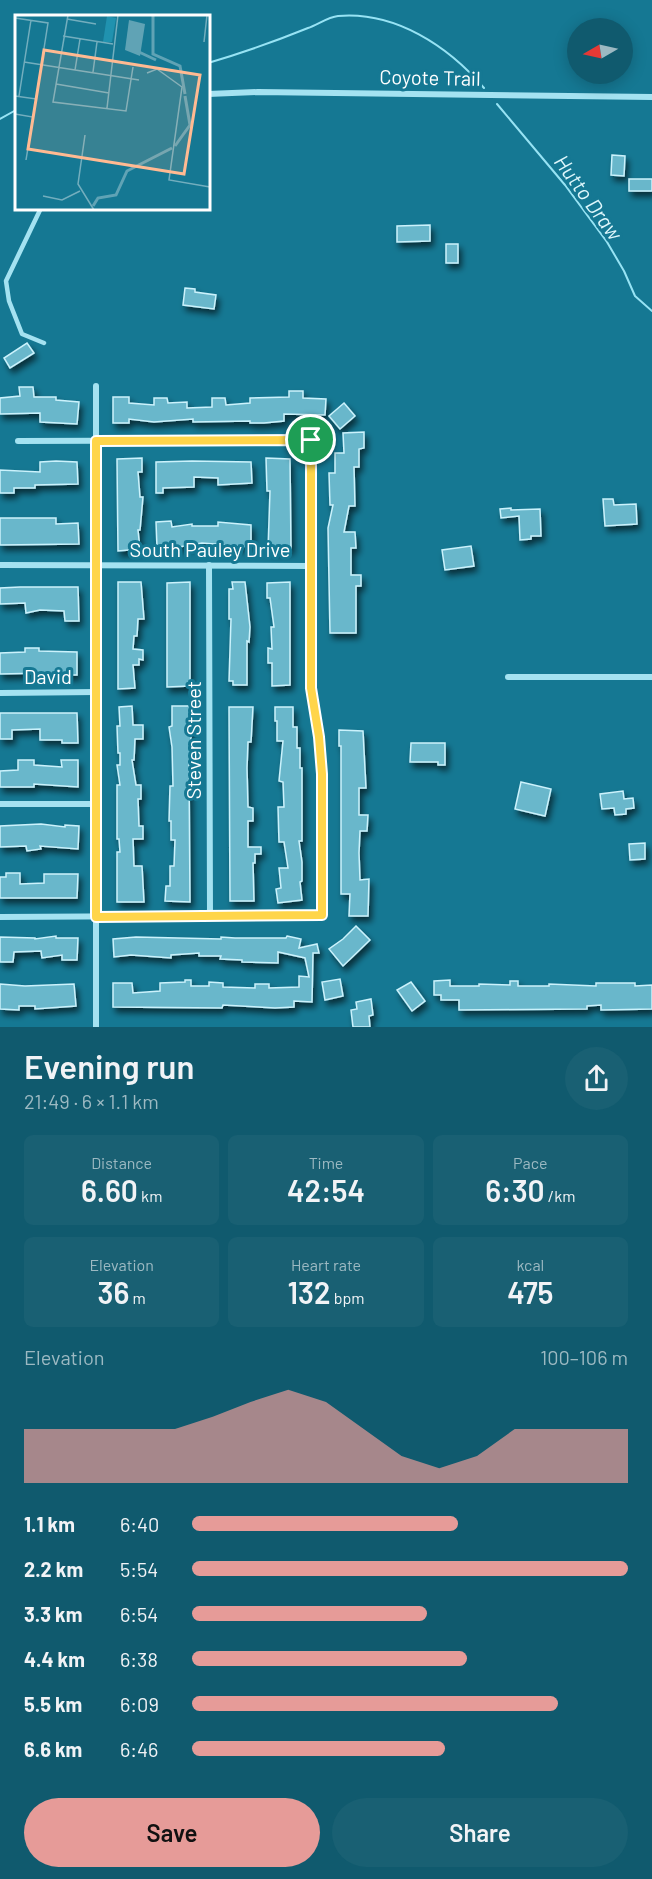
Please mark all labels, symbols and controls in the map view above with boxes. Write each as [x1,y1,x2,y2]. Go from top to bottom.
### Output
inset map [15,15,210,210]
north arrow [567,18,633,84]
map controls [567,18,633,84]
street label: Coyote Trail [379,64,481,90]
water label: Hutto Draw [550,149,629,245]
pin [285,414,336,465]
icon: arrive [294,423,327,456]
street label: South Pauley Drive [130,537,290,561]
street label: David [24,664,72,688]
street label: Steven Street [181,681,205,799]
text: Evening run [24,1046,194,1086]
button: share [565,1047,628,1110]
text: 21:49 · 6 × 1.1 km [24,1089,159,1113]
text: Distance [91,1153,152,1172]
text: Time [309,1153,343,1172]
text: Pace [513,1153,548,1172]
text: 6.60 [81,1172,138,1208]
text: 42:54 [287,1172,365,1208]
text: 6:30 [485,1172,545,1208]
text: km [138,1186,162,1205]
text: /km [545,1186,576,1205]
text: Elevation [89,1255,154,1274]
text: Heart rate [291,1255,361,1274]
text: kcal [516,1255,544,1274]
text: 36 [98,1274,129,1310]
text: 132 [287,1274,331,1310]
text: 475 [507,1274,554,1310]
text: m [129,1288,146,1307]
text: bpm [331,1288,365,1307]
text: Elevation [24,1345,105,1369]
text: 100–106 m [540,1345,628,1369]
text: 1.1 km [24,1512,75,1536]
text: 6:40 [120,1512,159,1536]
text: 2.2 km [24,1557,83,1581]
text: 5:54 [120,1557,158,1581]
text: 3.3 km [24,1602,82,1626]
text: 6:54 [120,1602,158,1626]
text: 4.4 km [24,1647,85,1671]
text: 6:38 [120,1647,158,1671]
text: 5.5 km [24,1692,82,1716]
text: 6:09 [120,1692,159,1716]
text: 6.6 km [24,1737,82,1761]
text: 6:46 [120,1737,158,1761]
button: Save [24,1798,320,1867]
button: Share [332,1798,628,1867]

